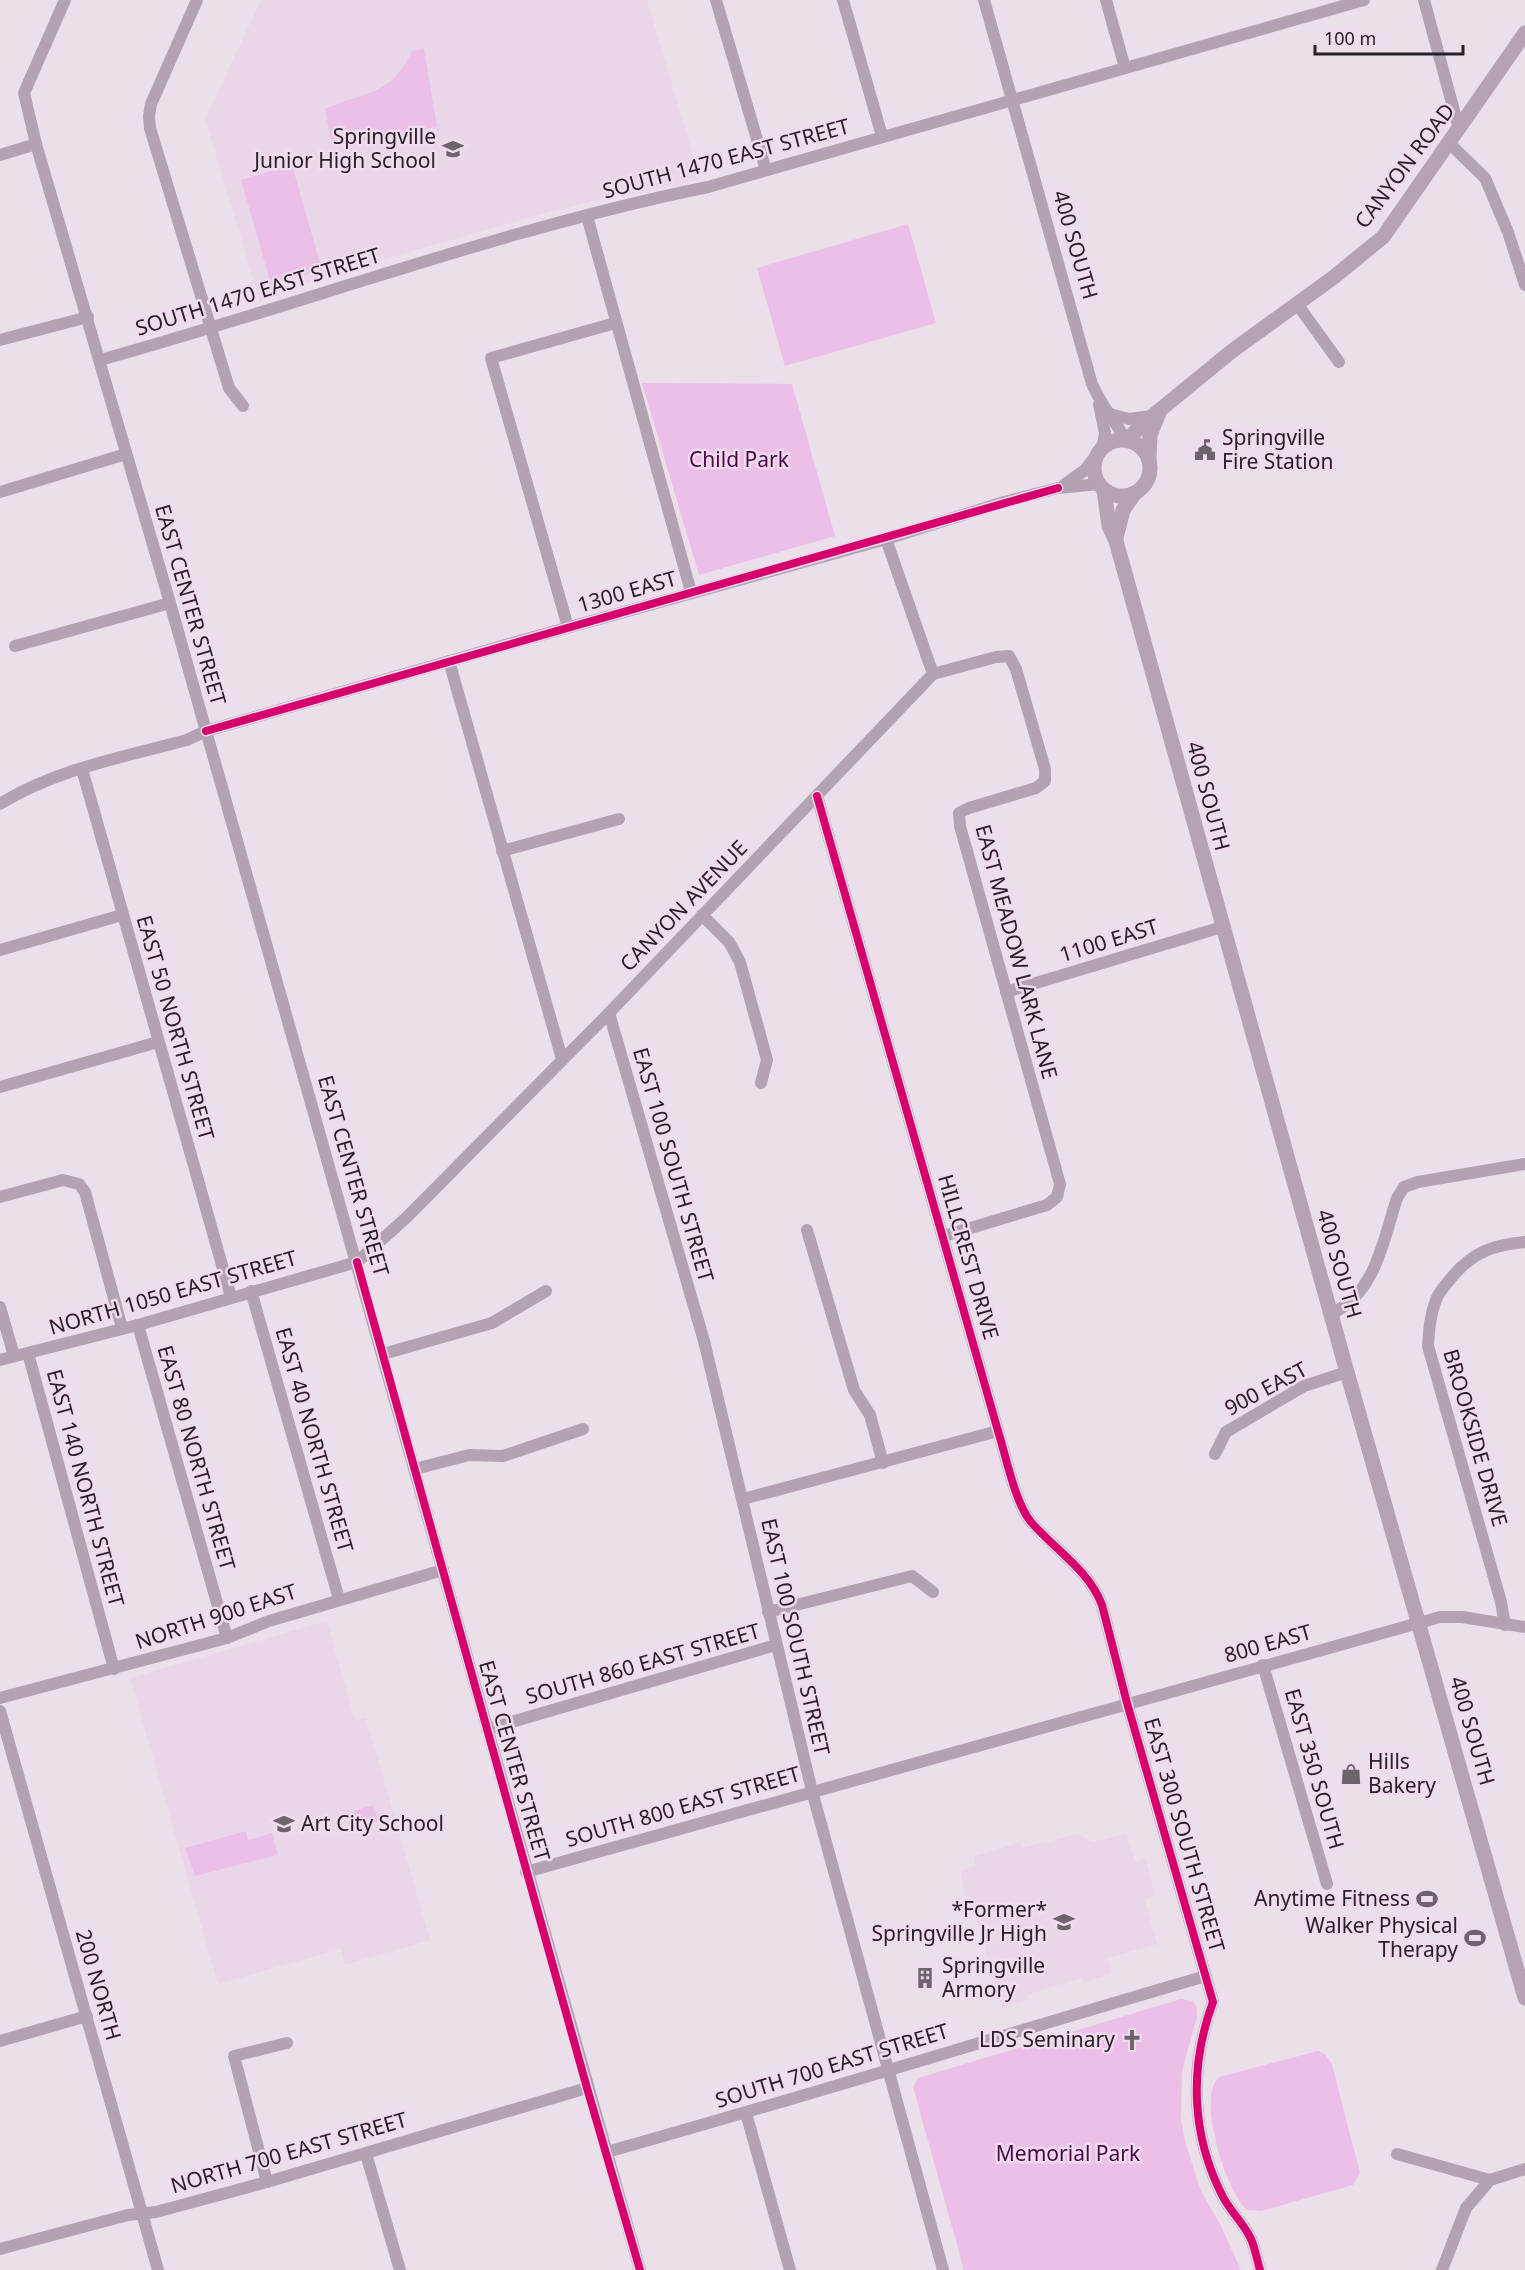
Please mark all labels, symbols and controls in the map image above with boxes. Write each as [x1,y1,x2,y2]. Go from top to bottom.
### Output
scale bar [1315,18,1464,56]
text: 100 m [1324,26,1376,50]
street label: CANYON ROAD [1348,97,1460,234]
street label: SOUTH 1470 EAST STREET [599,111,853,204]
place label: Springville Junior High School [252,122,436,174]
school or university icon: Springville Junior High School [441,137,465,161]
street label: 400 SOUTH [1047,187,1105,302]
street label: SOUTH 1470 EAST STREET [132,240,384,342]
place label: Springville Fire Station [1222,423,1333,475]
public building icon: Springville Fire Station [1193,438,1217,462]
park label: Child Park [689,445,790,473]
street label: EAST CENTER STREET [149,501,233,709]
street label: 1300 EAST [574,563,680,619]
street label: 400 SOUTH [1181,738,1237,853]
street label: EAST MEADOW LARK LANE [969,821,1064,1082]
street label: CANYON AVENUE [614,834,753,977]
street label: EAST 50 NORTH STREET [130,912,222,1144]
street label: 1100 EAST [1056,912,1162,968]
street label: EAST 100 SOUTH STREET [627,1044,721,1285]
street label: EAST CENTER STREET [312,1072,396,1280]
street label: HILLCREST DRIVE [932,1171,1006,1343]
street label: 400 SOUTH [1311,1206,1369,1321]
street label: NORTH 1050 EAST STREET [45,1243,300,1341]
street label: EAST 40 NORTH STREET [269,1324,361,1556]
street label: EAST 80 NORTH STREET [151,1342,243,1574]
street label: BROOKSIDE DRIVE [1437,1346,1515,1530]
street label: 900 EAST [1219,1355,1312,1422]
street label: EAST 140 NORTH STREET [41,1366,131,1610]
street label: EAST 100 SOUTH STREET [755,1515,837,1758]
street label: NORTH 900 EAST [132,1577,300,1655]
street label: SOUTH 860 EAST STREET [522,1616,763,1710]
street label: 800 EAST [1221,1617,1315,1669]
street label: EAST CENTER STREET [473,1657,557,1865]
street label: 400 SOUTH [1444,1673,1502,1788]
street label: EAST 350 SOUTH [1279,1685,1351,1852]
street label: EAST 300 SOUTH STREET [1138,1714,1232,1955]
place label: Hills Bakery [1368,1747,1436,1799]
street label: SOUTH 800 EAST STREET [562,1759,803,1853]
shop icon: Hills Bakery [1339,1762,1363,1786]
place label: Art City School [301,1809,444,1837]
school or university icon: Art City School [272,1812,296,1836]
place label: Anytime Fitness [1254,1884,1410,1912]
sports icon: Anytime Fitness [1415,1887,1439,1911]
place label: *Former* Springville Jr High [872,1895,1047,1947]
school or university icon: *Former* Springville Jr High [1052,1910,1076,1934]
place label: Walker Physical Therapy [1305,1911,1458,1963]
street label: 200 NORTH [70,1926,128,2043]
sports icon: Walker Physical Therapy [1463,1926,1487,1950]
place label: Springville Armory [942,1951,1045,2003]
building icon: Springville Armory [913,1966,937,1990]
street label: SOUTH 700 EAST STREET [712,2016,952,2114]
place label: LDS Seminary [979,2025,1115,2053]
church icon: LDS Seminary [1120,2028,1144,2052]
street label: NORTH 700 EAST STREET [167,2105,410,2199]
park label: Memorial Park [996,2139,1141,2167]

